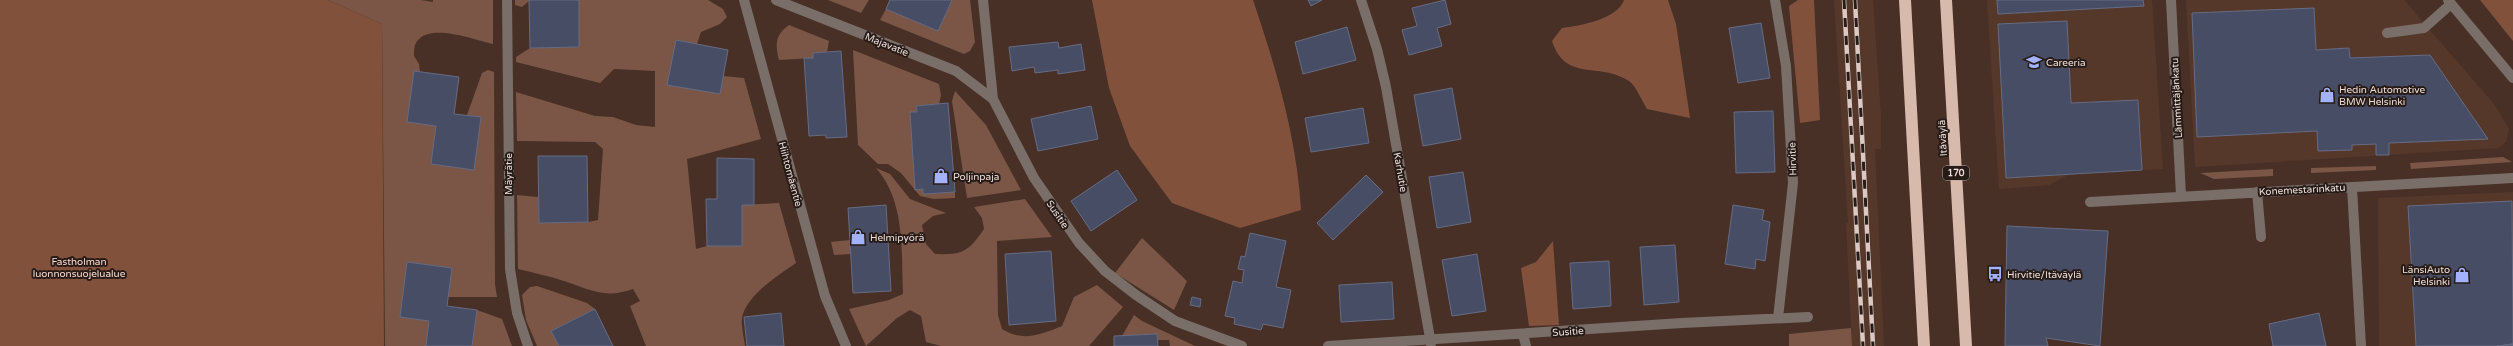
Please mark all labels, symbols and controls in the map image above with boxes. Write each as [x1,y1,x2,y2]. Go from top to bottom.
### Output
street label: Majavatie [863,31,911,59]
school or university icon: Careeria [2025,53,2043,71]
place label: Careeria [2046,57,2086,69]
street label: Lämmittäjänkatu [2169,57,2185,138]
place label: Hedin Automotive BMW Helsinki [2339,84,2426,108]
shop icon: Hedin Automotive BMW Helsinki [2318,86,2336,104]
street label: Itäväylä [1936,119,1950,156]
street label: Hiihtomäentie [776,141,805,208]
street label: Hirvitie [1786,142,1800,176]
street label: Karhutie [1391,151,1409,193]
street label: Mäyrätie [503,153,515,195]
road number: 170 [1943,166,1969,180]
shop icon: Poljinpaja [932,167,950,185]
place label: Poljinpaja [953,171,999,183]
street label: Konemestarinkatu [2258,182,2346,198]
street label: Susitie [1043,198,1071,231]
shop icon: Helmipyörä [849,228,867,246]
place label: Helmipyörä [870,232,924,244]
park label: Fastholman luonnonsuojelualue [33,256,126,280]
place label: LänsiAuto Helsinki [2402,264,2450,288]
bus stop icon: Hirvitie/Itäväylä [1986,265,2004,283]
shop icon: LänsiAuto Helsinki [2453,266,2471,284]
place label: Hirvitie/Itäväylä [2007,269,2081,281]
street label: Susitie [1552,325,1584,339]

